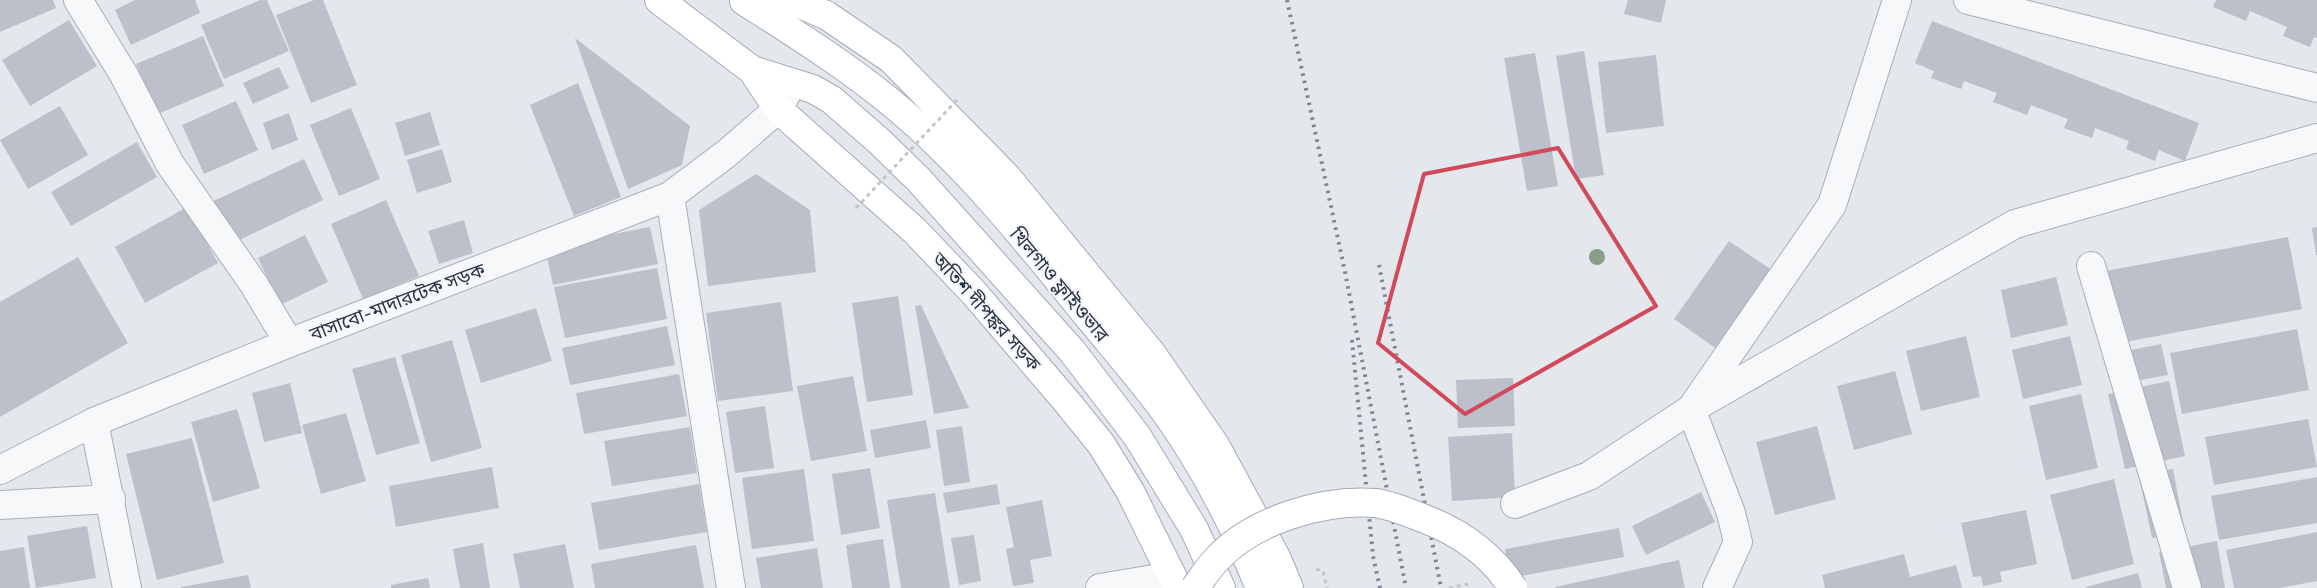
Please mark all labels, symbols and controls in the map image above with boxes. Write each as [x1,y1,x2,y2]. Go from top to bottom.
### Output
street label: খিলগাও ফ্লাইওভার [1003,220,1117,348]
street label: অতিশ দীপঙ্কর সড়ক [925,244,1049,377]
street label: বাসাবো-মাদারটেক সড়ক [304,254,490,348]

